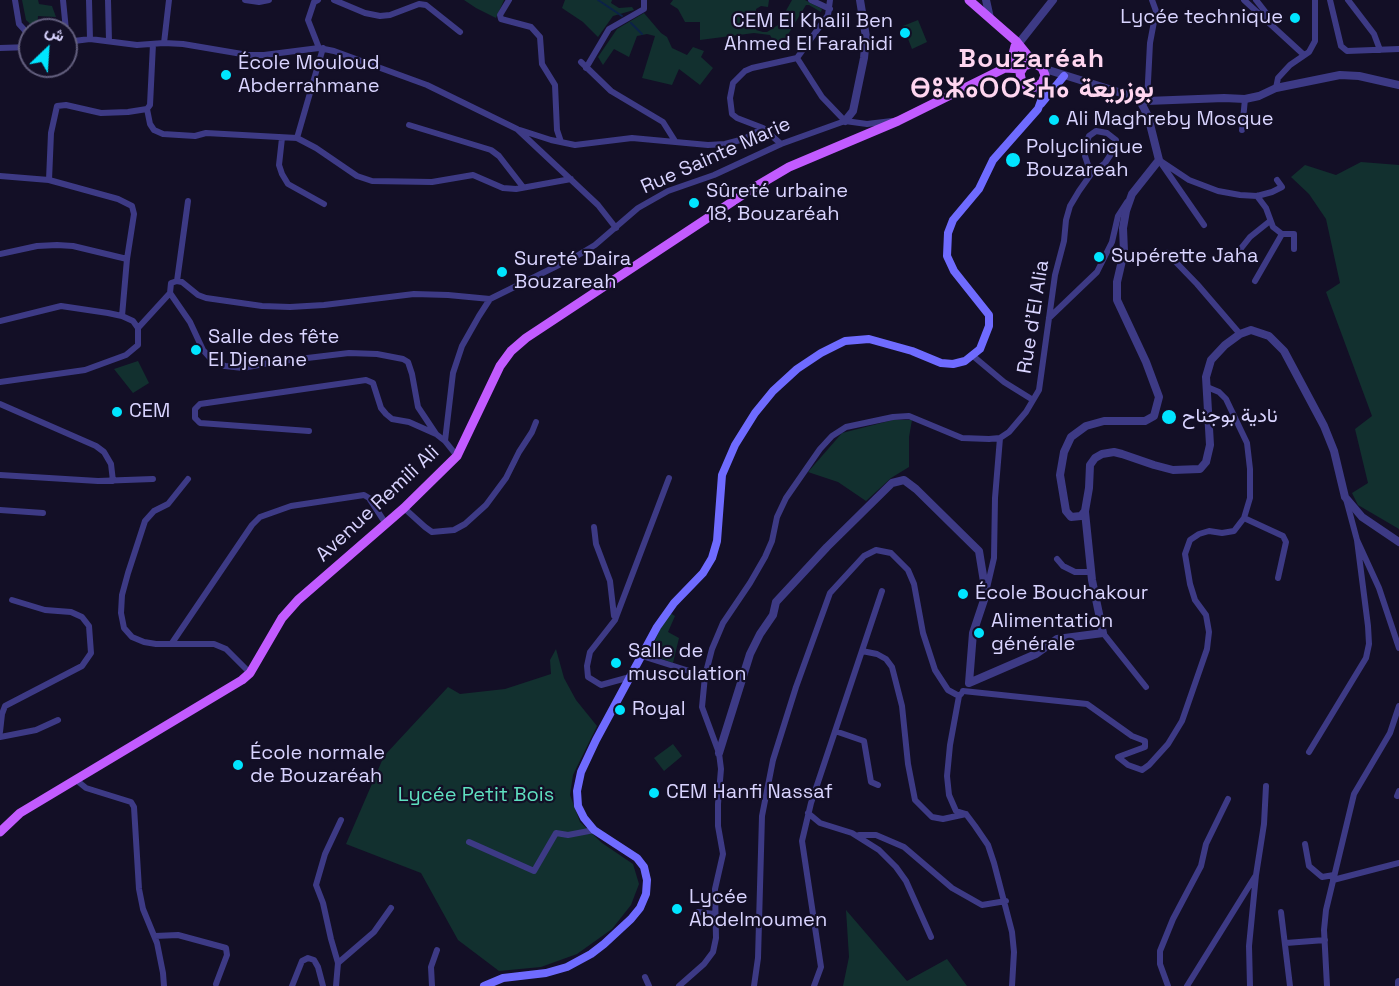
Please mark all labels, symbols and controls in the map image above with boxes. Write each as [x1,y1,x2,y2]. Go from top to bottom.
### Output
place label: Lycée technique [1120,6,1283,30]
place label: CEM El Khalil Ben Ahmed El Farahidi [724,10,893,57]
marker: Lycée technique [1288,11,1302,25]
north arrow [18,18,78,78]
text: ش [42,19,68,47]
marker: CEM El Khalil Ben Ahmed El Farahidi [898,26,912,40]
district label: Bouzaréah ⴱⵓⵣⴰⵔⵔⵉⵄⴰ بوزريعة [918,44,1146,106]
place label: École Mouloud Abderrahmane [238,52,380,99]
marker: École Mouloud Abderrahmane [219,68,233,82]
place label: Ali Maghreby Mosque [1066,108,1274,132]
street label: Rue Sainte Marie [637,112,795,200]
marker: Ali Maghreby Mosque [1047,113,1061,127]
place label: Polyclinique Bouzareah [1026,136,1143,183]
marker: Polyclinique Bouzareah [1004,151,1022,169]
place label: Sûreté urbaine 18, Bouzaréah [706,180,848,227]
marker: Sûreté urbaine 18, Bouzaréah [687,196,701,210]
place label: Supérette Jaha [1111,245,1258,269]
place label: Sureté Daira Bouzareah [514,248,631,295]
marker: Supérette Jaha [1092,250,1106,264]
street label: Rue d'El Alia [1013,258,1055,376]
marker: Sureté Daira Bouzareah [495,265,509,279]
place label: Salle des fête El Djenane [208,326,339,373]
marker: Salle des fête El Djenane [189,343,203,357]
place label: CEM [129,400,170,424]
marker: CEM [110,405,124,419]
place label: نادية بوجناح [1182,405,1278,429]
marker: نادية بوجناح [1160,408,1178,426]
street label: Avenue Remili Ali [311,441,445,567]
place label: École Bouchakour [975,582,1148,606]
marker: École Bouchakour [956,587,970,601]
place label: Alimentation générale [991,610,1113,657]
marker: Alimentation générale [972,626,986,640]
place label: Salle de musculation [628,640,747,687]
marker: Salle de musculation [609,656,623,670]
place label: Royal [632,698,686,722]
marker: Royal [613,703,627,717]
place label: École normale de Bouzaréah [250,742,385,789]
marker: École normale de Bouzaréah [231,758,245,772]
place label: CEM Hanfi Nassaf [666,781,833,805]
park label: Lycée Petit Bois [398,784,554,808]
marker: CEM Hanfi Nassaf [647,786,661,800]
place label: Lycée Abdelmoumen [689,886,827,933]
marker: Lycée Abdelmoumen [670,902,684,916]

